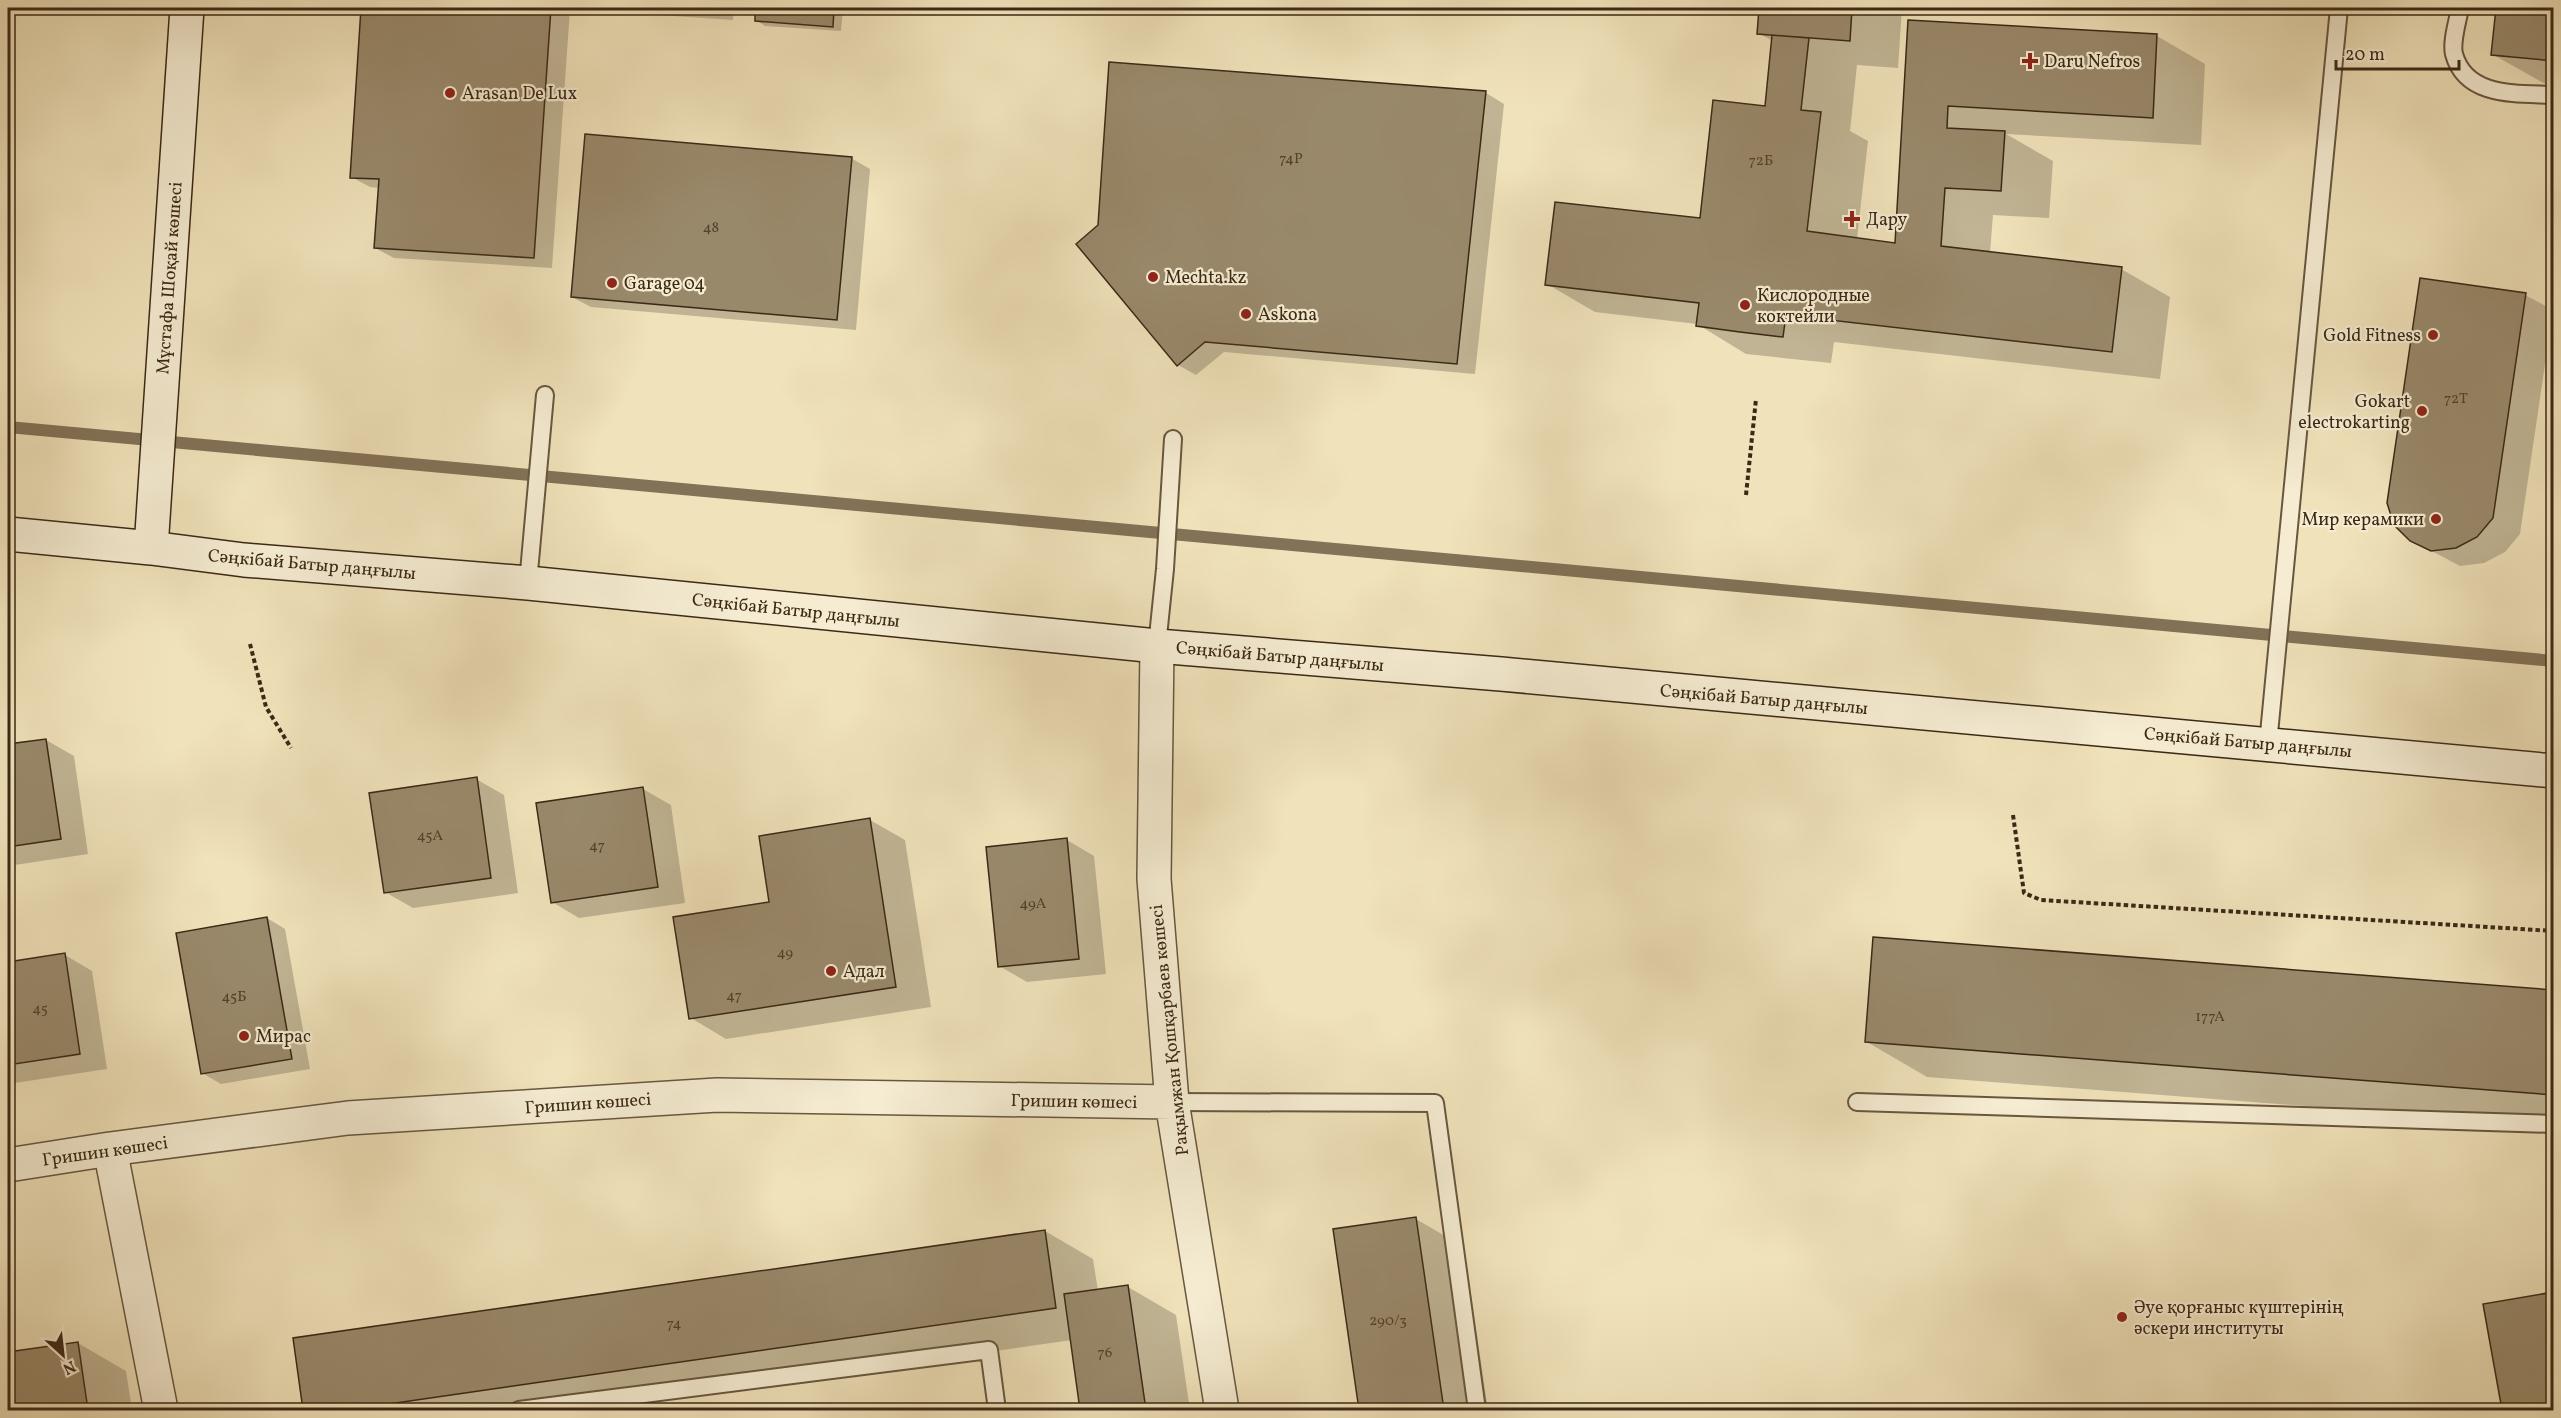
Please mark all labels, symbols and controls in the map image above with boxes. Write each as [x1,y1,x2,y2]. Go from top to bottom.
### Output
scale bar [2336,33,2459,71]
text: 20 m [2345,43,2385,68]
place label: Daru Nefros [2044,50,2140,75]
marker: Daru Nefros [2021,52,2039,70]
place label: Arasan De Lux [462,82,577,107]
marker: Arasan De Lux [443,86,457,100]
house number: 74Р [1279,149,1303,170]
house number: 72Б [1749,151,1773,172]
street label: Мұстафа Шоқай көшесі [151,181,190,375]
place label: Дару [1866,208,1908,233]
marker: Дару [1843,210,1861,228]
house number: 48 [703,218,719,239]
place label: Mechta.kz [1165,266,1247,291]
marker: Mechta.kz [1146,270,1160,284]
place label: Garage 04 [624,272,705,297]
marker: Garage 04 [605,276,619,290]
place label: Кислородные коктейли [1757,284,1870,330]
marker: Кислородные коктейли [1738,298,1752,312]
place label: Askona [1258,303,1317,328]
marker: Askona [1239,307,1253,321]
place label: Gold Fitness [2323,324,2421,349]
marker: Gold Fitness [2426,328,2440,342]
house number: 72Т [2444,389,2468,410]
place label: Gokart electrokarting [2298,390,2410,436]
marker: Gokart electrokarting [2415,404,2429,418]
place label: Мир керамики [2301,508,2424,533]
marker: Мир керамики [2429,512,2443,526]
street label: Сәңкібай Батыр даңғылы [207,544,417,587]
street label: Сәңкібай Батыр даңғылы [691,588,901,635]
street label: Сәңкібай Батыр даңғылы [1175,636,1385,679]
street label: Сәңкібай Батыр даңғылы [1659,679,1869,722]
street label: Сәңкібай Батыр даңғылы [2143,722,2353,765]
house number: 45А [417,826,444,847]
house number: 47 [589,836,605,857]
house number: 49А [1020,894,1047,915]
street label: Рақымжан Қошқарбаев көшесі [1145,903,1196,1157]
house number: 49 [777,943,793,964]
place label: Адал [843,960,885,985]
marker: Адал [824,964,838,978]
house number: 47 [726,986,742,1007]
house number: 45Б [222,987,246,1008]
house number: 45 [32,999,48,1020]
house number: 177А [2195,1007,2225,1028]
place label: Мирас [256,1025,311,1050]
marker: Мирас [237,1029,251,1043]
street label: Гришин көшесі [524,1088,652,1121]
street label: Гришин көшесі [1010,1089,1138,1116]
street label: Гришин көшесі [41,1131,170,1174]
place label: Әуе қорғаныс күштерінің әскери институты [2134,1296,2344,1342]
marker: Әуе қорғаныс күштерінің әскери институты [2115,1310,2129,1324]
house number: 290/3 [1369,1311,1407,1332]
house number: 74 [667,1314,681,1335]
north arrow [33,1325,93,1385]
house number: 76 [1098,1343,1112,1364]
text: N [58,1354,79,1379]

